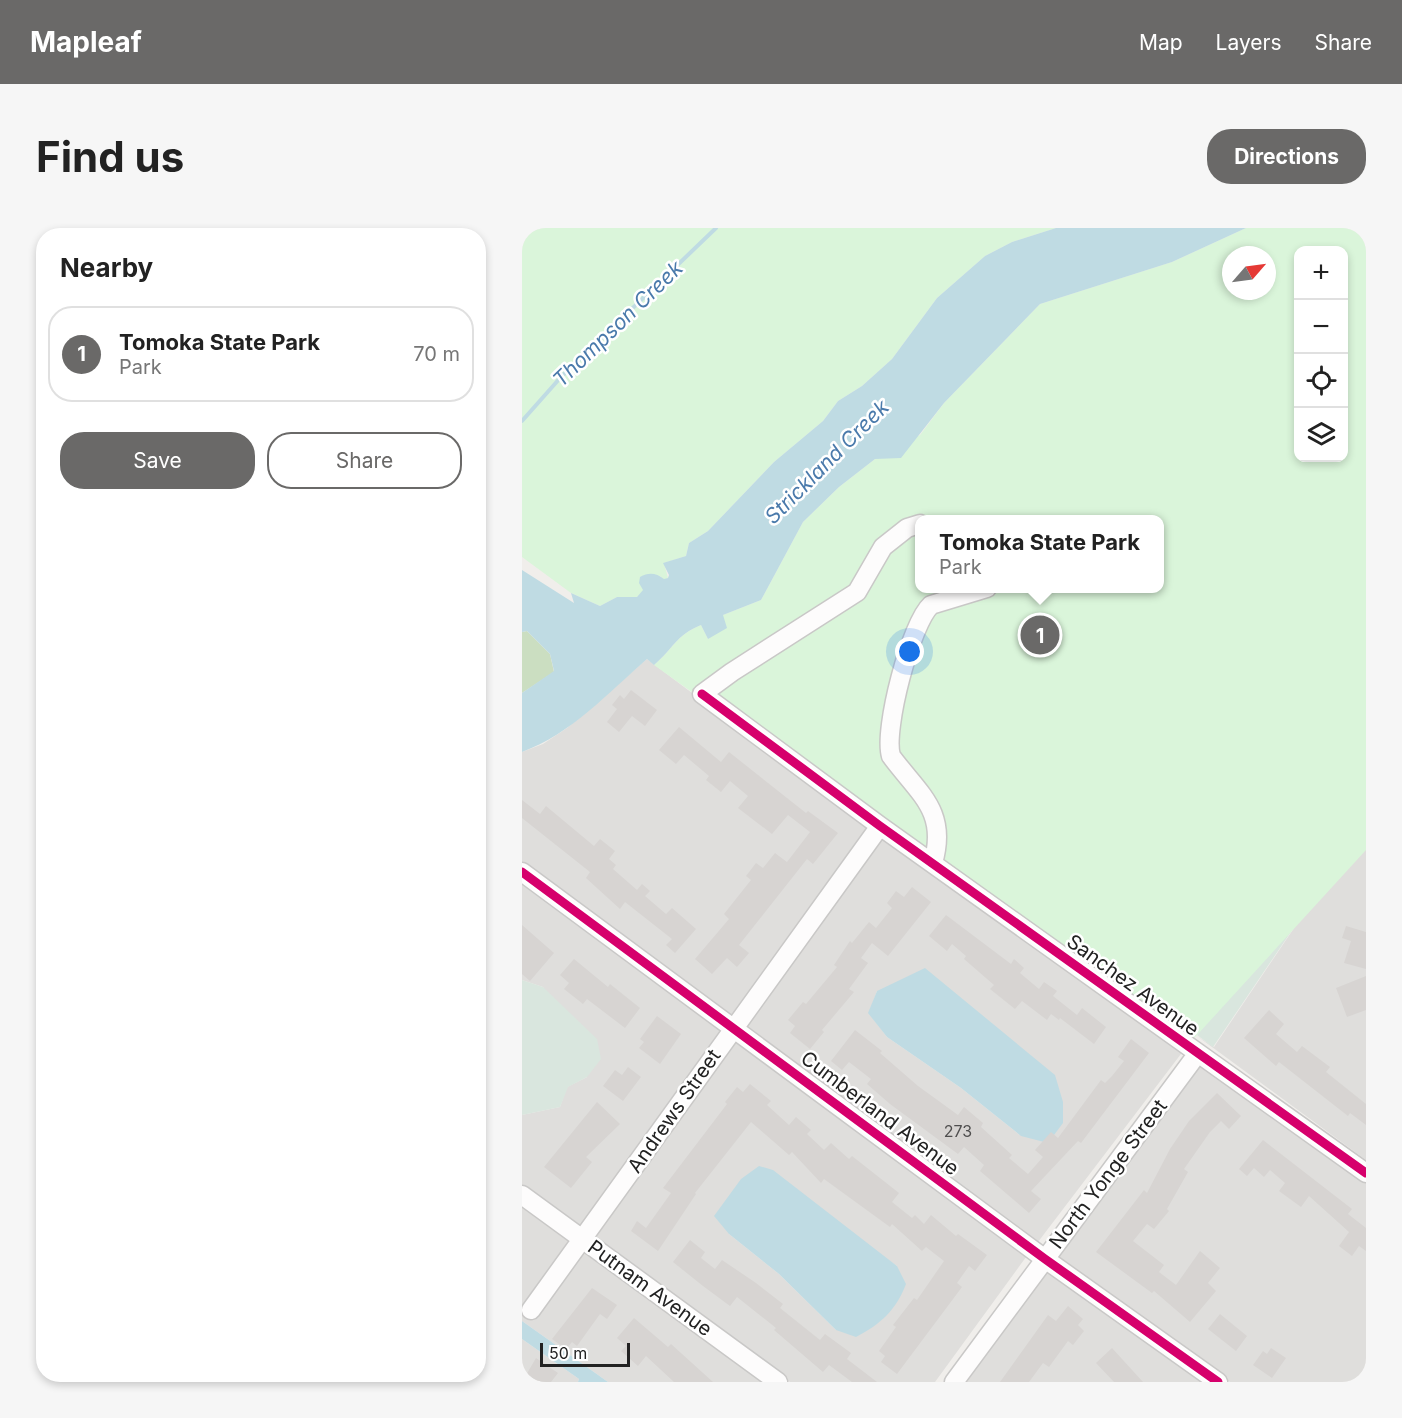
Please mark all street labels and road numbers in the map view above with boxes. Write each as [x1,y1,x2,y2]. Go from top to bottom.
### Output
street label: Sanchez Avenue [1062,929,1204,1041]
street label: Andrews Street [622,1044,726,1177]
street label: Cumberland Avenue [796,1046,964,1180]
street label: North Yonge Street [1044,1094,1172,1253]
street label: Putnam Avenue [583,1235,717,1341]

